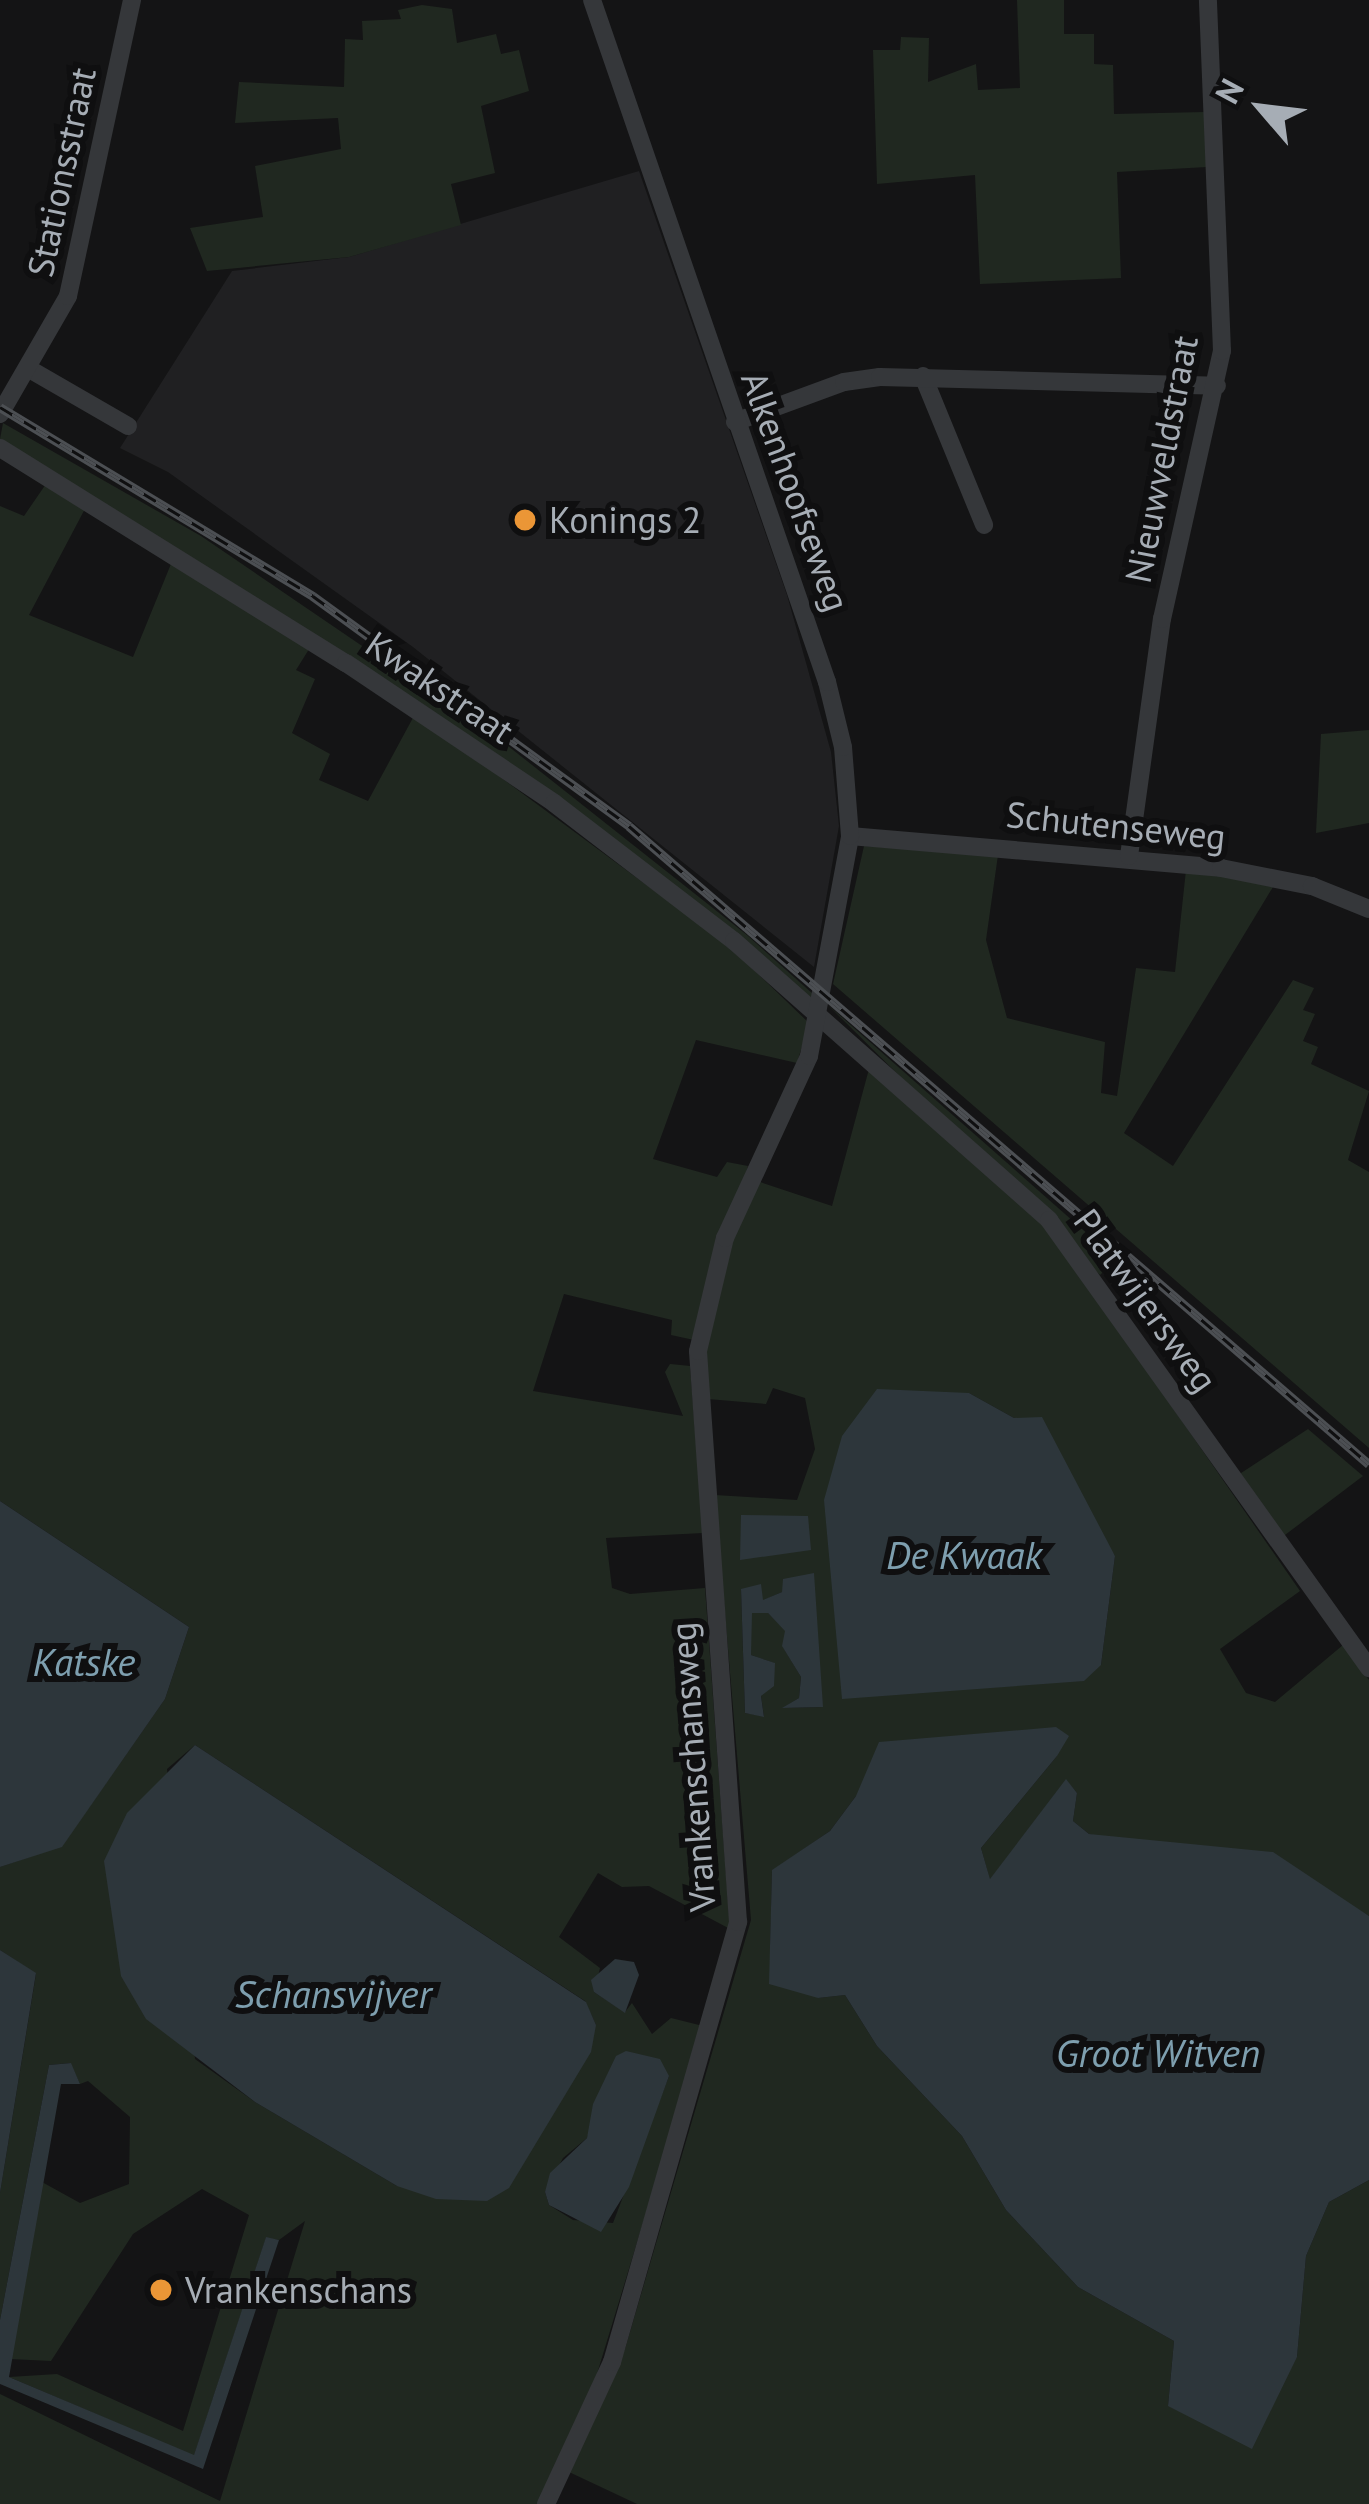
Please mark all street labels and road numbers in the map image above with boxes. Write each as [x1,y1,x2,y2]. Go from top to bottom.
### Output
street label: Stationsstraat [18,63,104,281]
street label: Nieuwveldstraat [1116,332,1206,586]
street label: Alkenhoofseweg [733,365,859,617]
street label: Kwakstraat [358,622,522,752]
street label: Schutenseweg [1004,792,1228,858]
street label: Platwijersweg [1065,1200,1227,1400]
street label: Vrankenschansweg [660,1621,724,1913]

